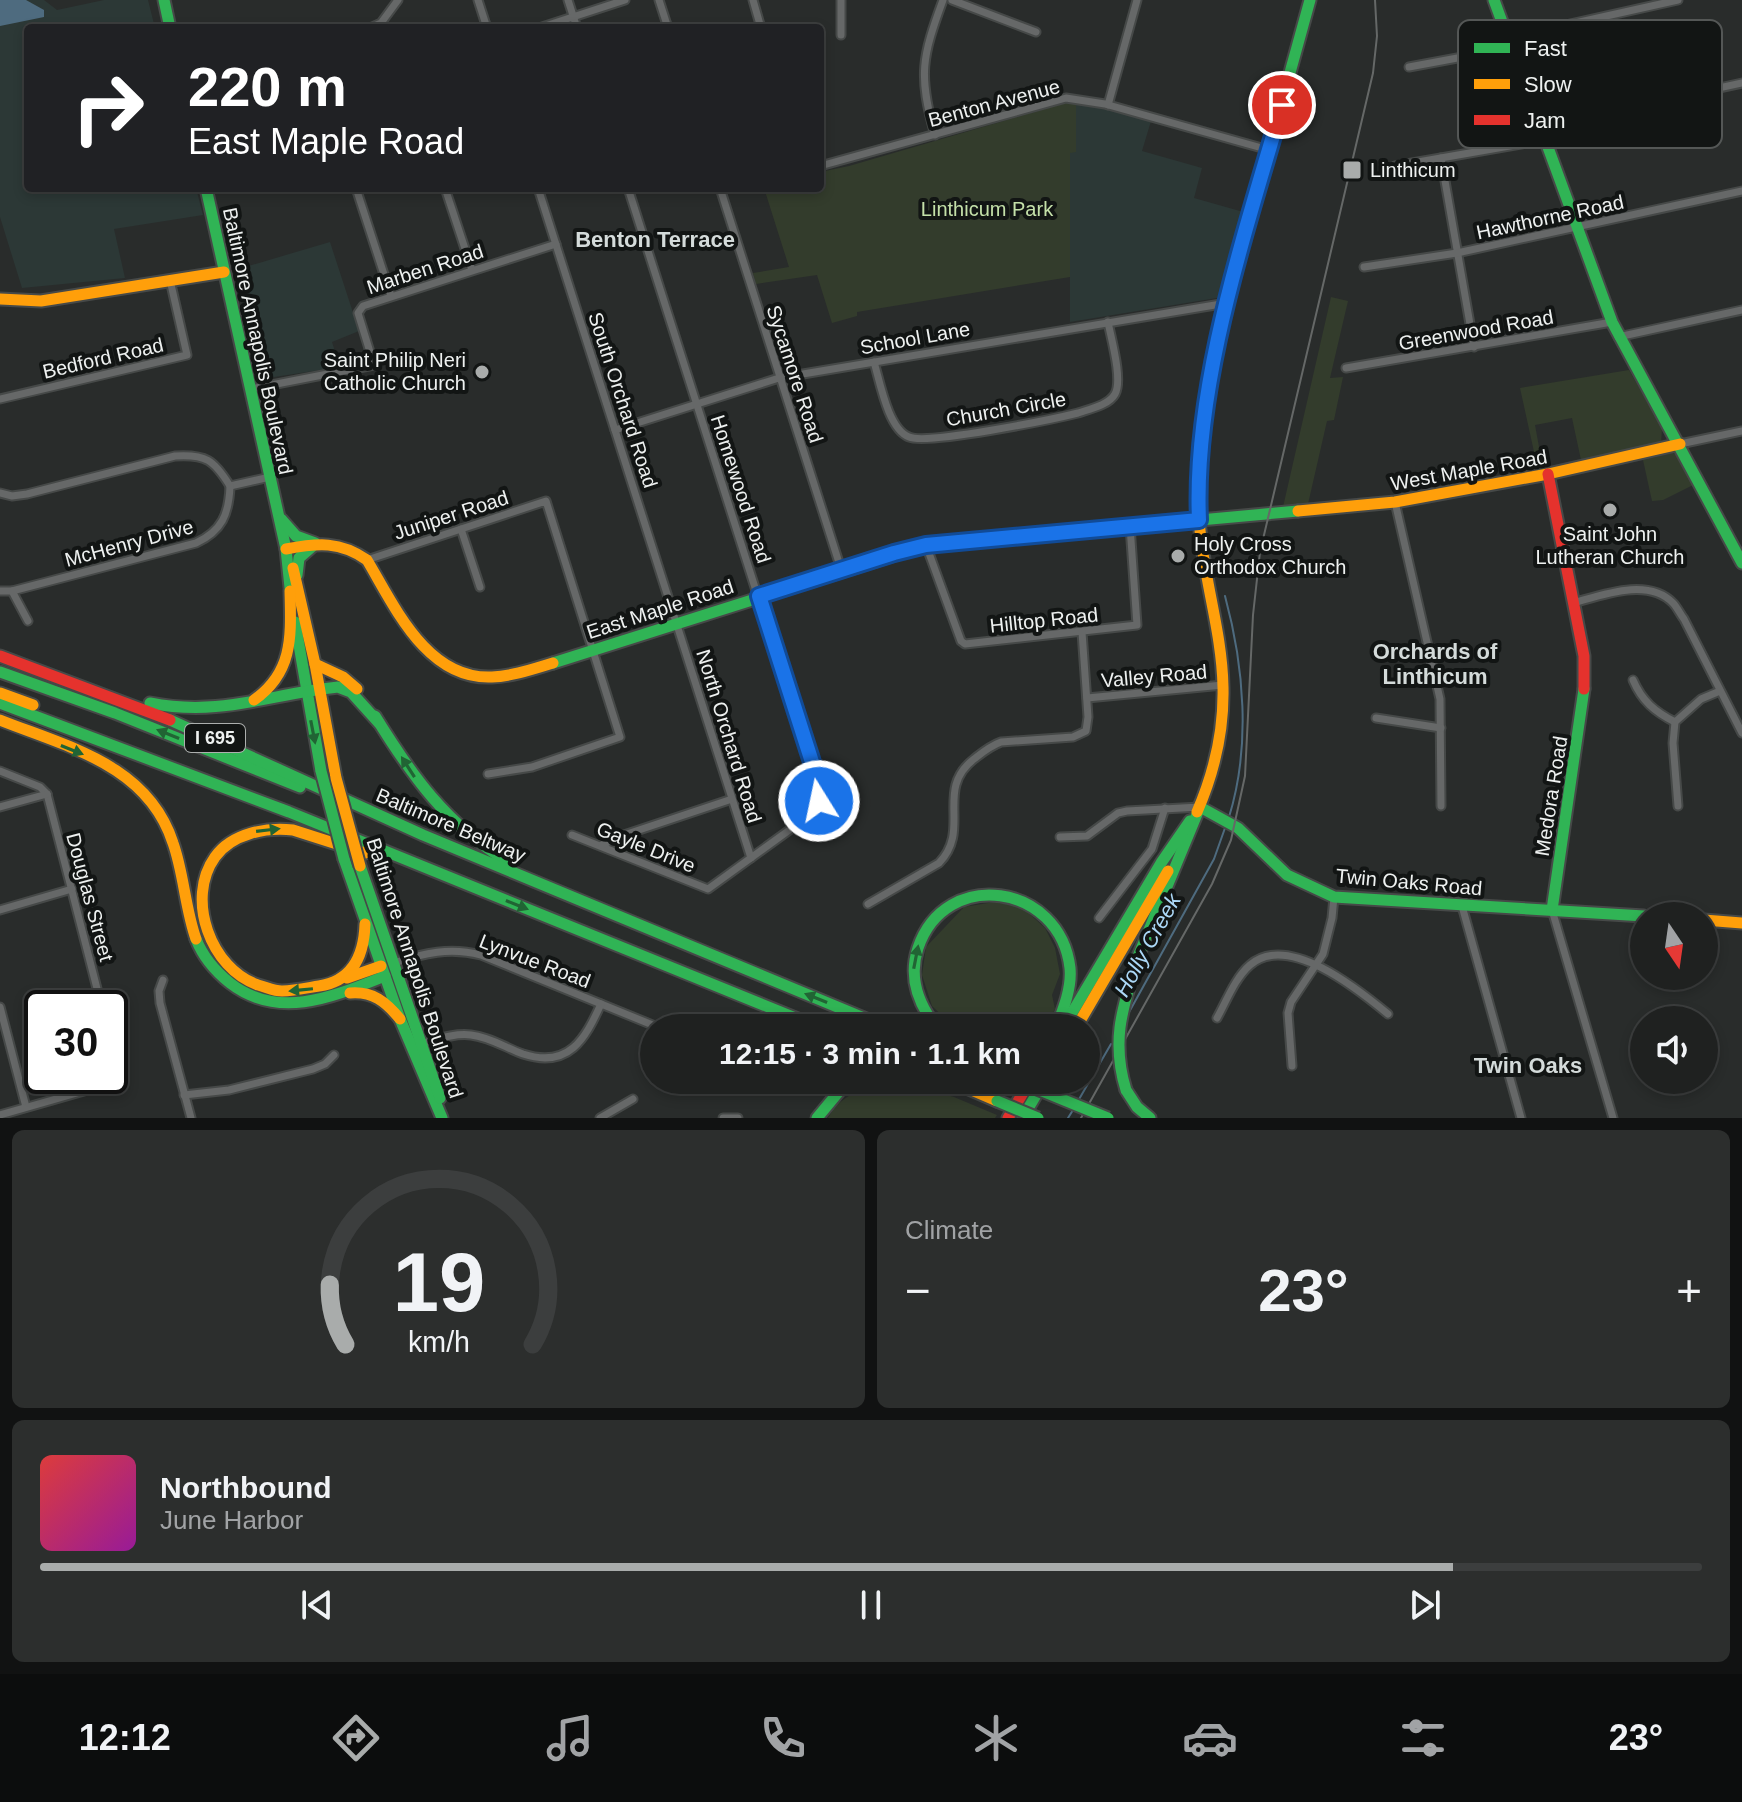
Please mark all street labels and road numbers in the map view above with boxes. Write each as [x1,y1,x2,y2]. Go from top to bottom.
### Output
street label: Benton Avenue [926,75,1062,131]
street label: Hawthorne Road [1474,191,1626,243]
street label: Baltimore Annapolis Boulevard [219,205,297,477]
street label: Marben Road [364,240,486,298]
street label: Sycamore Road [762,302,828,446]
street label: Greenwood Road [1397,306,1555,354]
street label: South Orchard Road [584,309,662,491]
street label: School Lane [858,318,972,358]
street label: Bedford Road [40,333,166,383]
street label: Church Circle [944,388,1068,430]
street label: Homewood Road [707,412,775,566]
street label: West Maple Road [1389,445,1549,495]
street label: Juniper Road [391,486,511,544]
street label: McHenry Drive [62,515,196,571]
street label: East Maple Road [584,575,736,643]
street label: Hilltop Road [989,603,1099,637]
street label: North Orchard Road [692,647,766,825]
street label: Valley Road [1100,660,1208,692]
road number: I 695 [185,724,245,752]
street label: Medora Road [1531,734,1571,858]
street label: Baltimore Beltway [373,784,529,866]
street label: Gayle Drive [593,817,699,877]
street label: Douglas Street [62,830,118,964]
street label: Baltimore Annapolis Boulevard [362,835,468,1101]
street label: Twin Oaks Road [1335,865,1483,899]
street label: Lynvue Road [476,930,594,992]

